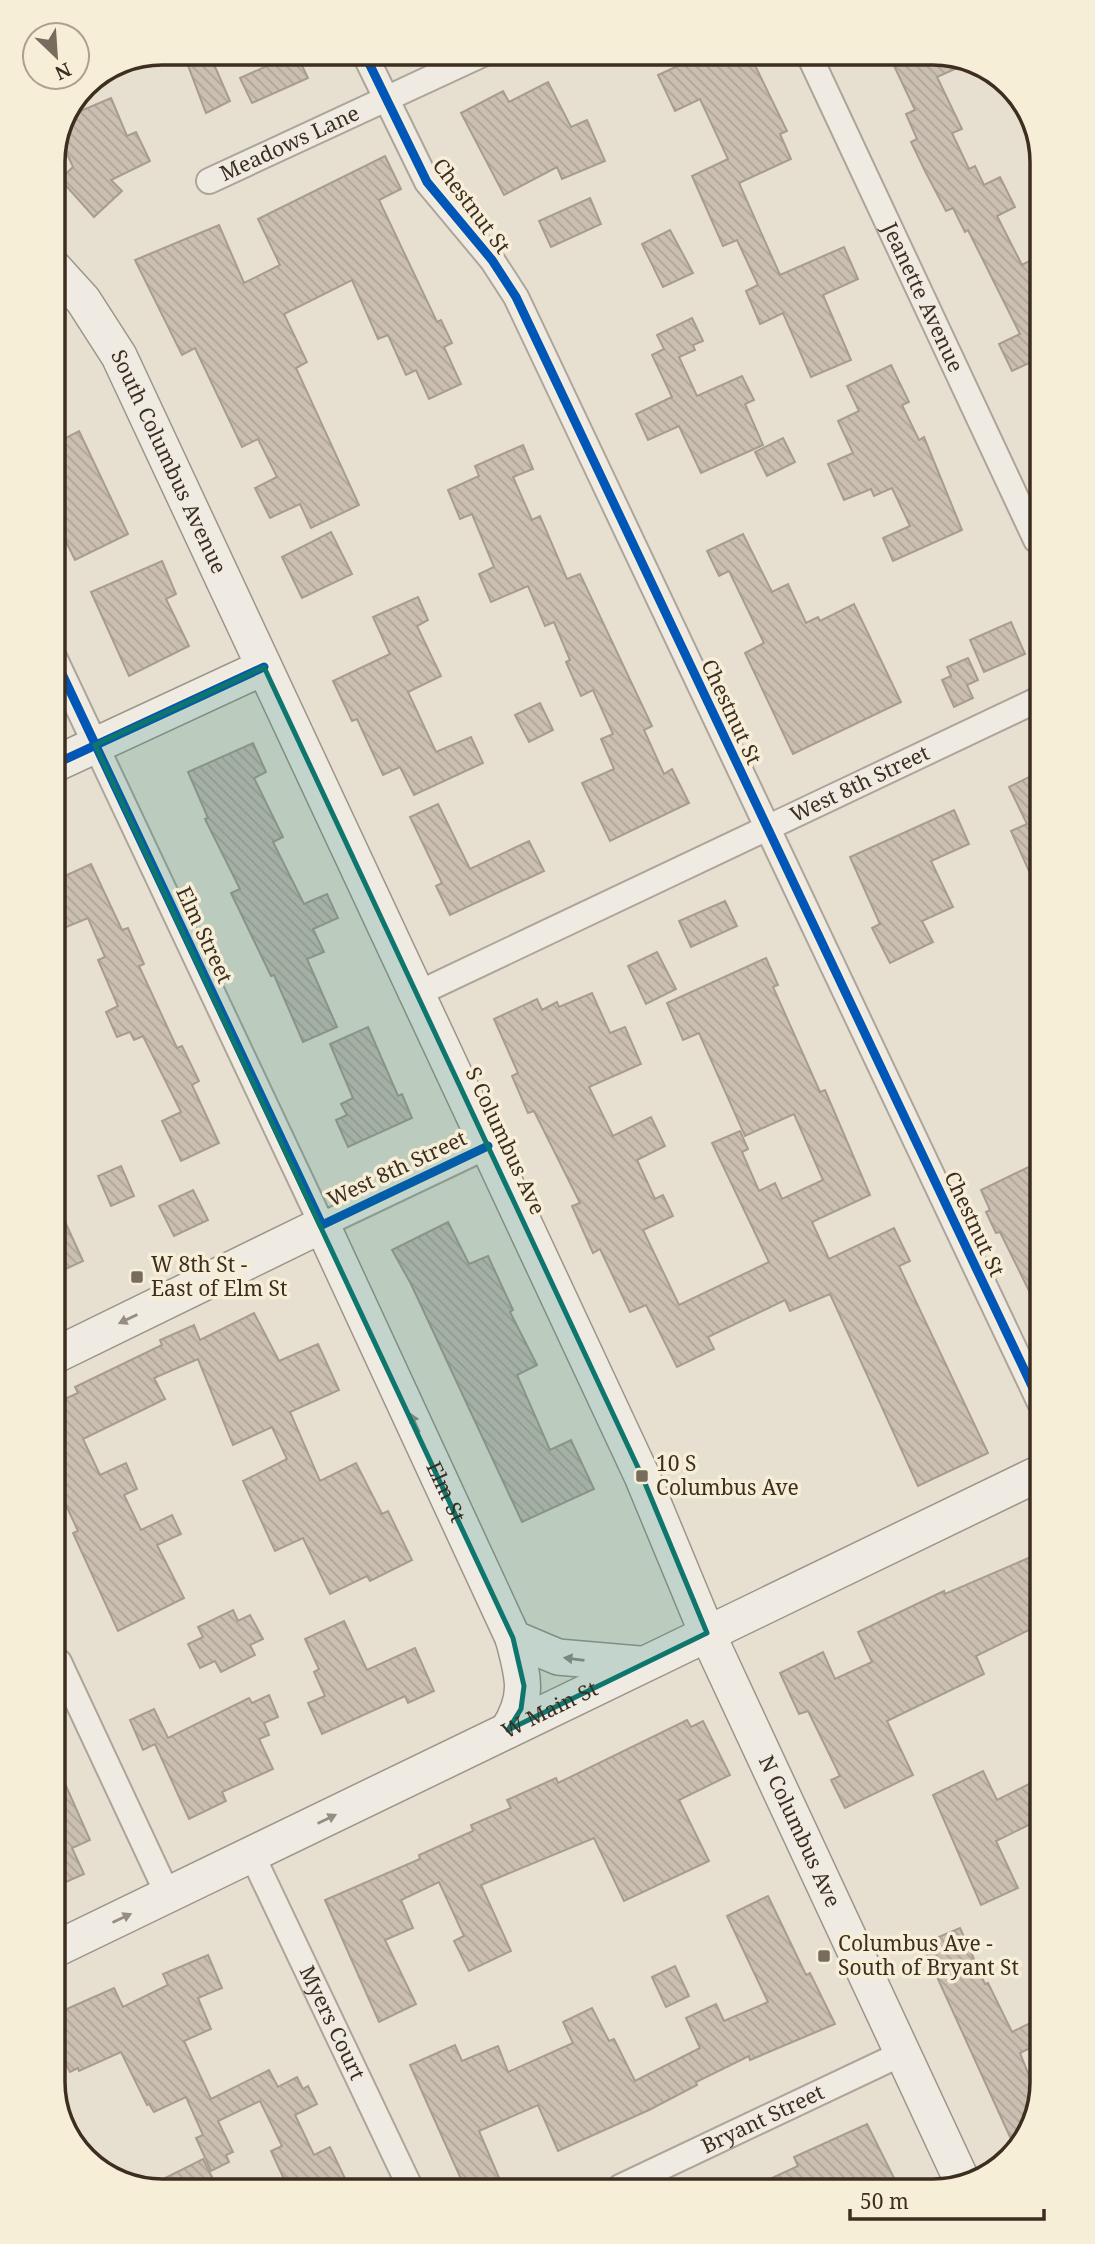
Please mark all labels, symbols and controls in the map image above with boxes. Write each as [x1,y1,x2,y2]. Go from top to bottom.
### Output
north arrow [21,21,91,91]
text: N [51,56,75,86]
street label: Meadows Lane [215,98,364,187]
street label: Chestnut St [427,152,517,259]
street label: Jeanette Avenue [876,217,970,376]
street label: South Columbus Avenue [105,345,234,578]
street label: Chestnut St [695,655,768,769]
street label: West 8th Street [785,738,934,828]
street label: Elm Street [170,882,239,987]
street label: S Columbus Ave [459,1062,552,1219]
street label: West 8th Street [322,1124,471,1213]
street label: Chestnut St [938,1167,1011,1281]
place label: W 8th St - East of Elm St [151,1250,287,1302]
marker: W 8th St - East of Elm St [129,1269,145,1285]
one-way arrow [118,1314,138,1325]
one-way arrow [409,1413,420,1434]
place label: 10 S Columbus Ave [656,1449,799,1501]
street label: Elm St [420,1457,472,1526]
marker: 10 S Columbus Ave [634,1468,650,1484]
one-way arrow [563,1653,585,1664]
street label: W Main St [497,1674,602,1744]
street label: N Columbus Ave [753,1751,848,1911]
one-way arrow [317,1813,337,1825]
one-way arrow [111,1912,132,1923]
place label: Columbus Ave - South of Bryant St [838,1929,1019,1981]
marker: Columbus Ave - South of Bryant St [816,1948,832,1964]
street label: Myers Court [294,1961,372,2084]
street label: Bryant Street [697,2077,828,2159]
scale bar [850,2178,1044,2222]
text: 50 m [860,2187,909,2215]

